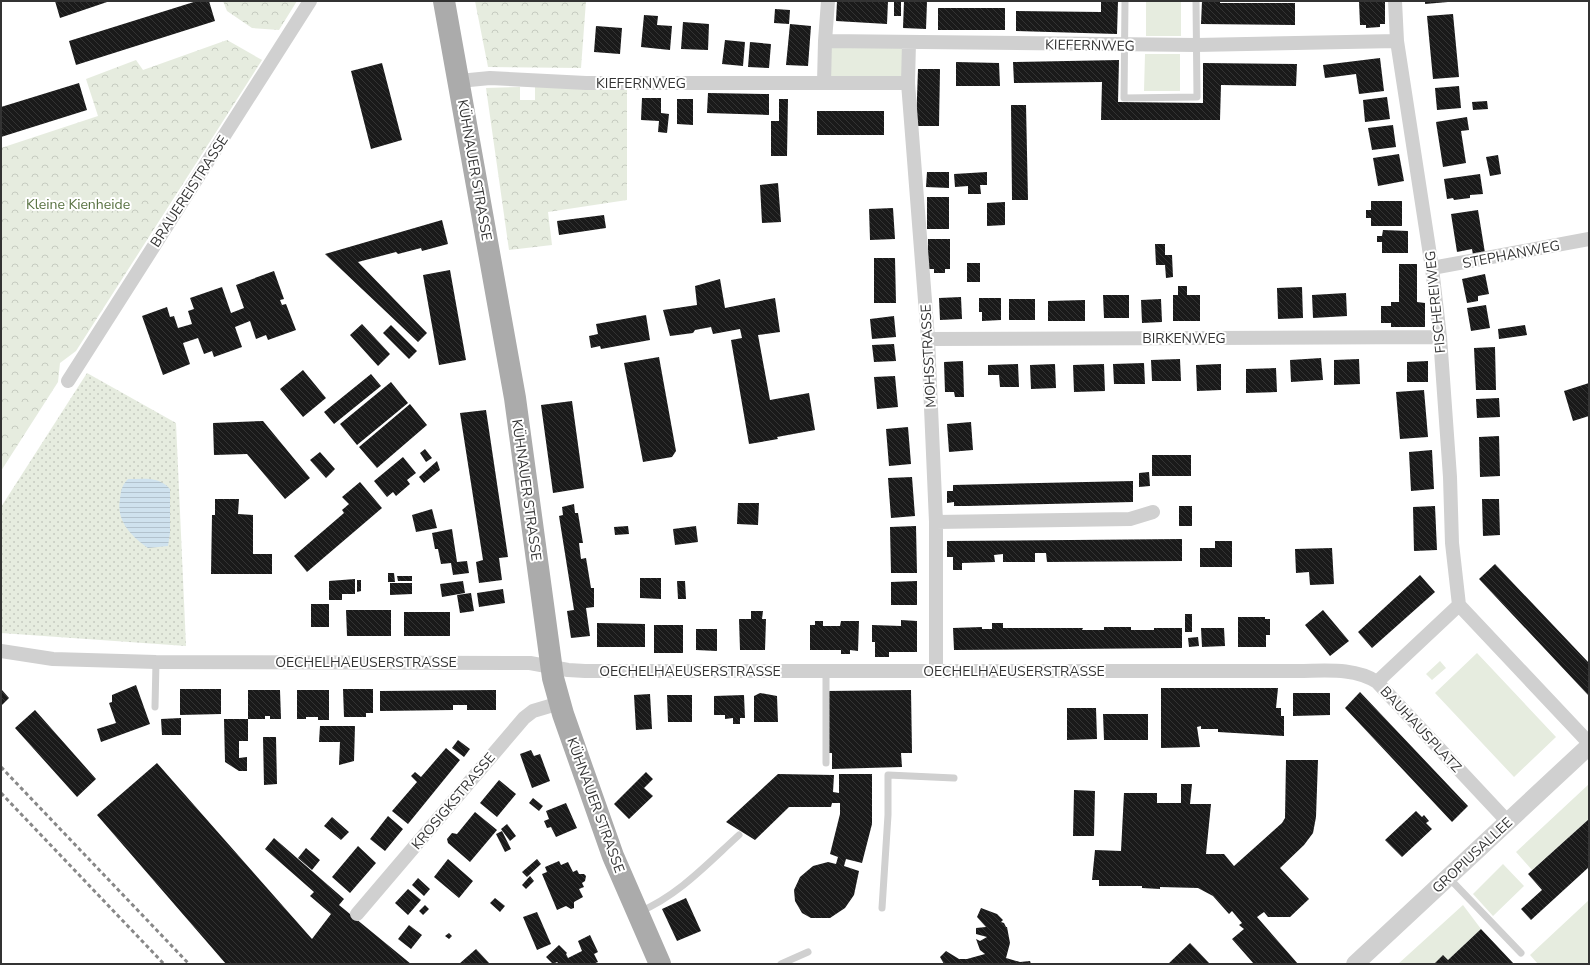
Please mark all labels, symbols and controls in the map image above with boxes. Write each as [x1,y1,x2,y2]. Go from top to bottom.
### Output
street label: KIEFERNWEG [1045,35,1135,56]
street label: KIEFERNWEG [596,74,686,93]
street label: KÜHNAUER STRASSE [453,98,496,242]
street label: BRAUEREISTRASSE [146,132,233,251]
park label: Kleine Kienheide [26,195,130,214]
street label: STEPHANWEG [1461,236,1561,273]
street label: FISCHEREIWEG [1421,250,1450,354]
street label: MOHSSTRASSE [916,304,941,408]
street label: BIRKENWEG [1142,329,1226,348]
street label: KÜHNAUER STRASSE [507,418,546,562]
street label: OECHELHAEUSERSTRASSE [275,653,457,672]
street label: OECHELHAEUSERSTRASSE [599,662,781,681]
street label: OECHELHAEUSERSTRASSE [923,662,1105,681]
street label: BAUHAUSPLATZ [1376,682,1466,776]
street label: KÜHNAUER STRASSE [562,735,629,876]
street label: KROSIGKSTRASSE [407,749,500,854]
street label: GROPIUSALLEE [1428,813,1517,897]

